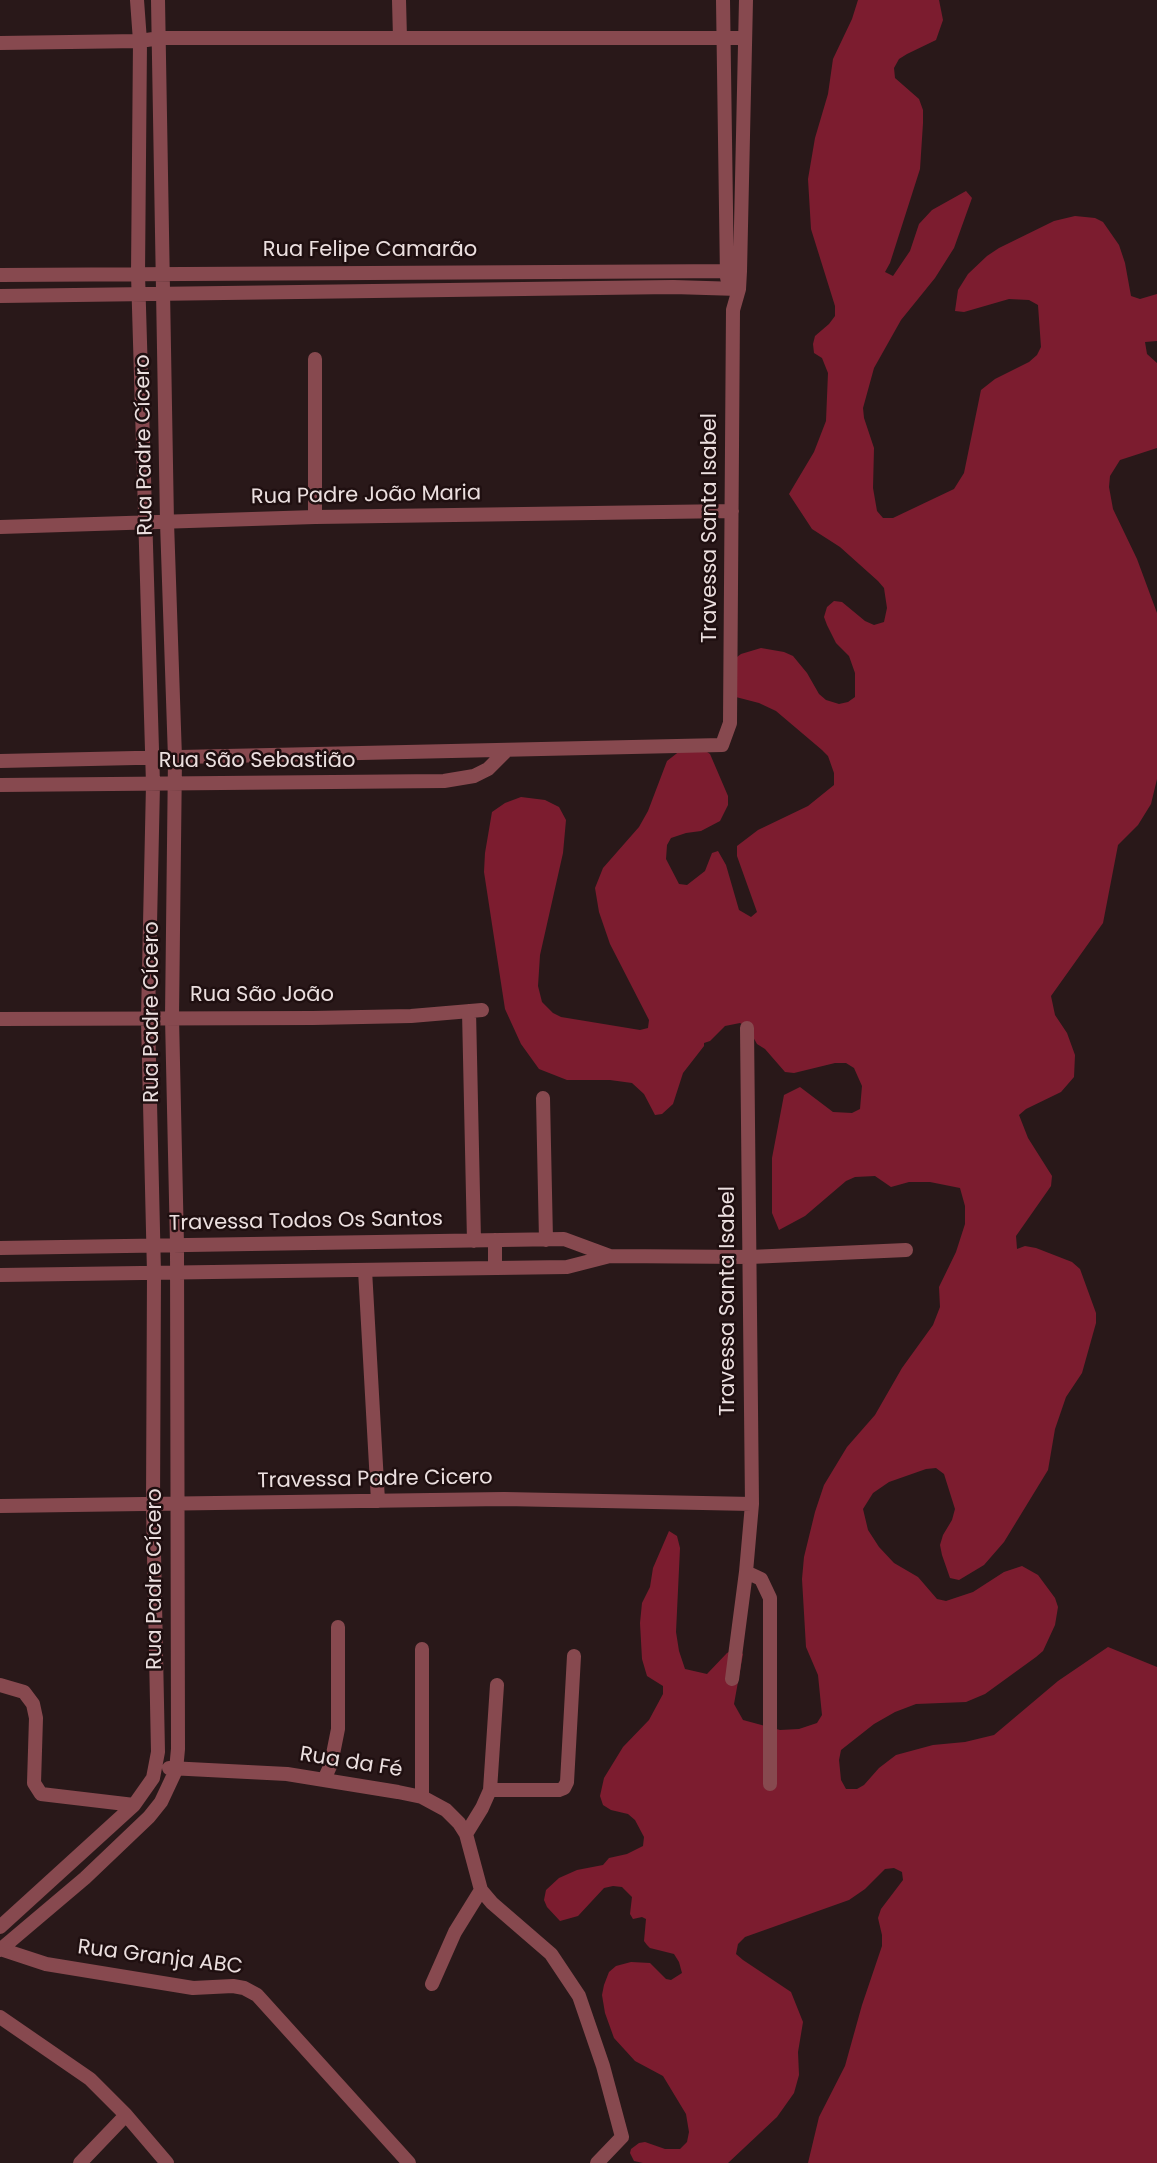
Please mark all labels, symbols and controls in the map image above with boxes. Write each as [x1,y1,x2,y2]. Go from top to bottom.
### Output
street label: Rua Felipe Camarão [263,238,477,264]
street label: Rua Padre Cícero [131,354,159,536]
street label: Travessa Santa Isabel [698,413,724,643]
street label: Rua Padre João Maria [251,481,481,511]
street label: Rua São Sebastião [159,749,355,775]
street label: Rua Padre Cícero [140,921,166,1103]
street label: Rua São João [190,983,334,1009]
street label: Travessa Santa Isabel [716,1186,742,1416]
street label: Travessa Todos Os Santos [169,1207,443,1237]
street label: Travessa Padre Cicero [257,1465,493,1495]
street label: Rua Padre Cícero [143,1488,169,1670]
street label: Rua da Fé [298,1742,404,1784]
street label: Rua Granja ABC [76,1935,244,1981]

